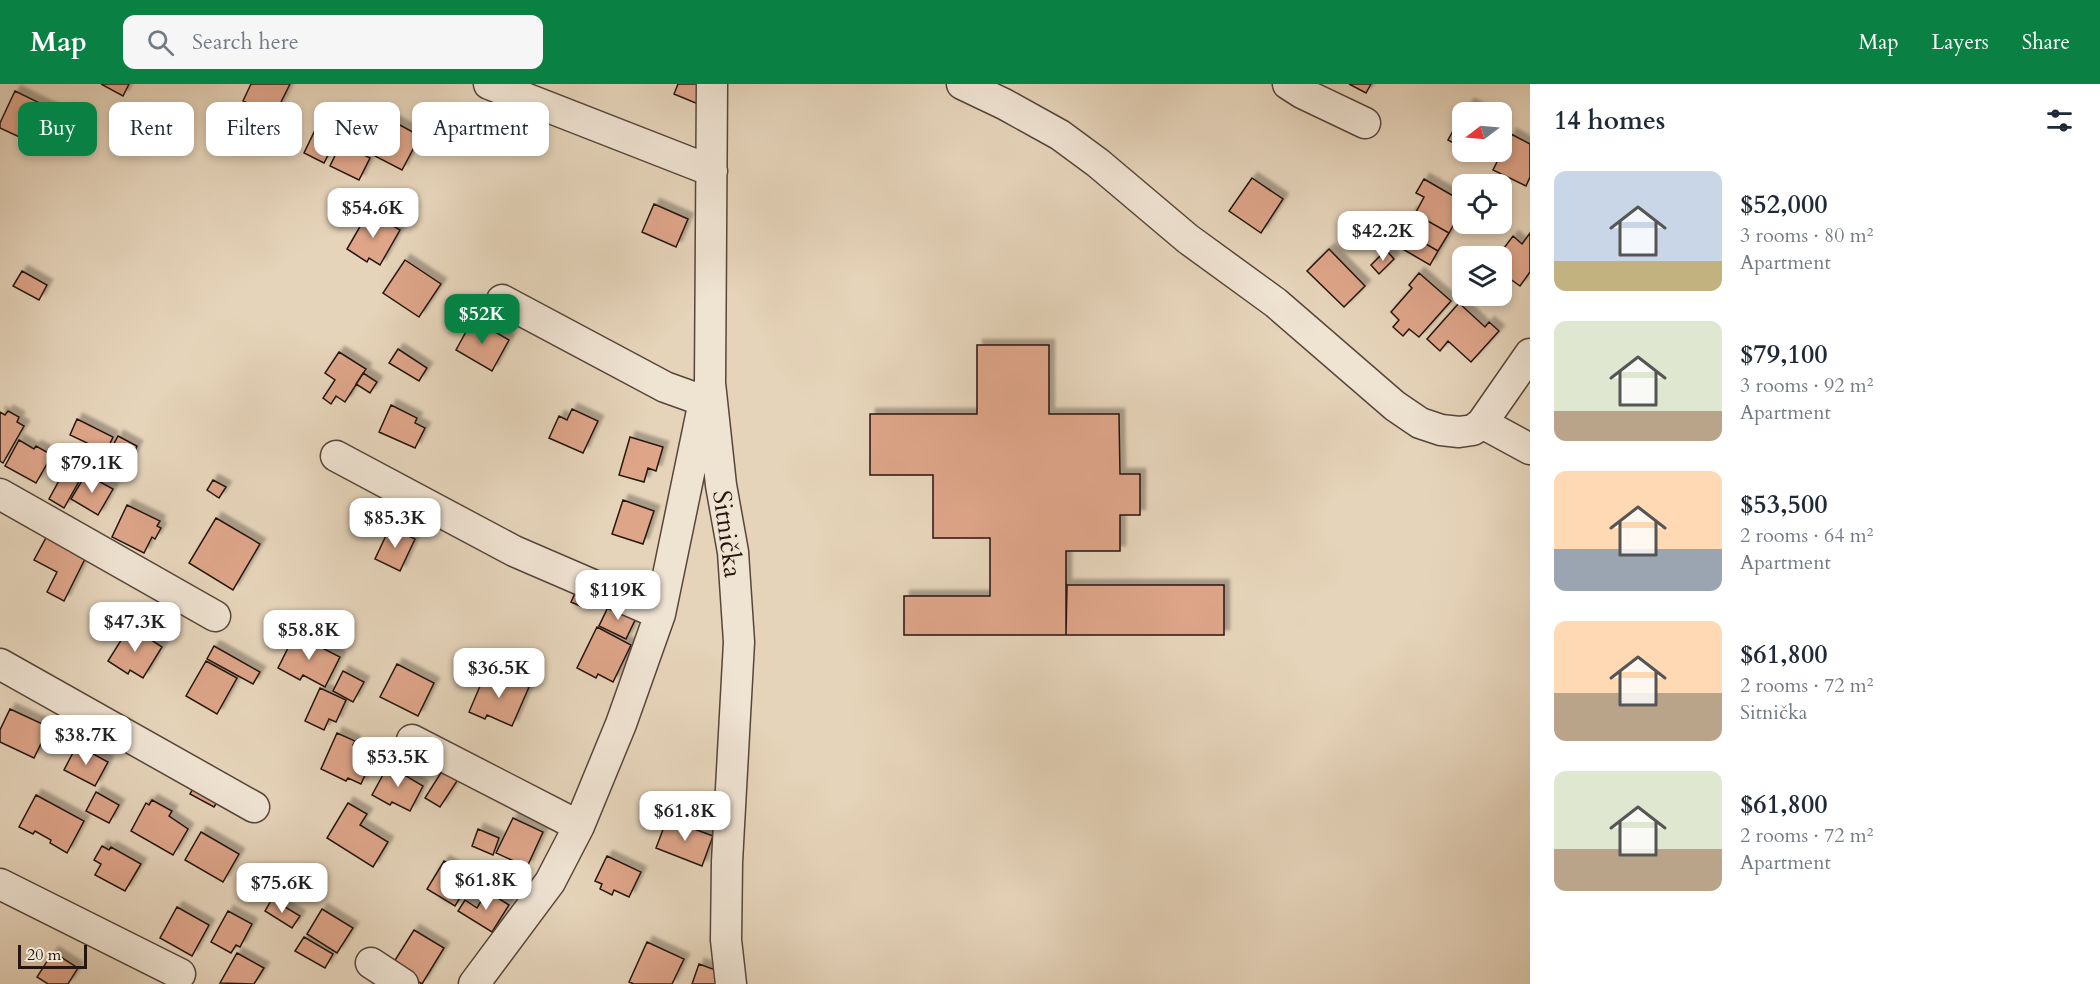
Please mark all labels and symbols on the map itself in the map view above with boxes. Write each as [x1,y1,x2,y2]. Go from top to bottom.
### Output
north arrow [1452,102,1512,162]
pin: $54.6K [324,188,422,239]
pin: $42.2K [1334,211,1432,262]
pin: $52K [446,294,518,345]
pin: $79.1K [43,443,141,494]
street label: Sitnička [704,488,751,580]
pin: $85.3K [346,498,444,549]
pin: $119K [576,570,660,621]
pin: $47.3K [86,602,184,653]
pin: $58.8K [260,610,358,661]
pin: $36.5K [450,648,548,699]
pin: $38.7K [37,715,135,766]
pin: $53.5K [349,737,447,788]
pin: $61.8K [636,791,734,842]
pin: $61.8K [437,860,535,911]
pin: $75.6K [233,863,331,914]
scale bar [18,942,87,970]

